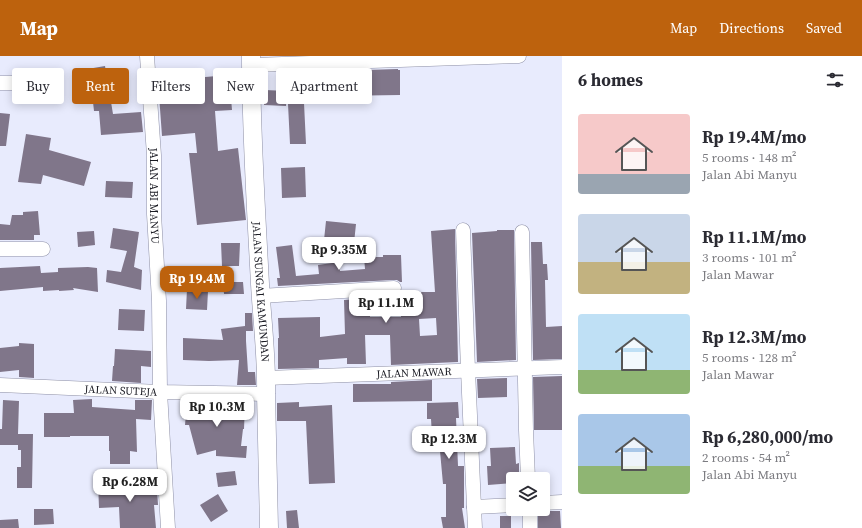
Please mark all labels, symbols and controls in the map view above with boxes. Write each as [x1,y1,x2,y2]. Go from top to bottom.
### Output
text: Map [20,15,58,41]
text: Map [670,18,697,38]
text: Directions [719,18,784,38]
text: Saved [806,18,842,38]
chip: Buy [12,68,64,104]
chip: Rent [72,68,129,104]
chip: Filters [137,68,205,104]
chip: New [213,68,268,104]
chip: Apartment [276,68,372,104]
text: 6 homes [578,68,643,92]
icon: filters [824,69,846,91]
text: Rp 19.4M/mo [702,125,806,149]
icon: home [610,130,658,178]
street label: JALAN ABI MANYU [146,146,163,244]
text: 5 rooms · 148 m² [702,149,797,166]
text: Jalan Abi Manyu [702,166,797,183]
street label: JALAN SUNGAI KAMUNDAN [249,220,273,362]
text: Rp 11.1M/mo [702,225,806,249]
icon: home [610,230,658,278]
pin: Rp 9.35M [298,237,380,271]
text: Rp 9.35M [311,241,367,258]
text: 3 rooms · 101 m² [702,249,797,266]
pin: Rp 19.4M [156,266,238,300]
text: Jalan Mawar [702,266,774,283]
text: Rp 19.4M [169,270,225,287]
pin: Rp 11.1M [345,290,427,324]
text: Rp 11.1M [358,294,414,311]
text: Rp 12.3M/mo [702,325,806,349]
icon: home [610,330,658,378]
text: 5 rooms · 128 m² [702,349,797,366]
street label: JALAN MAWAR [375,364,452,381]
text: Jalan Mawar [702,366,774,383]
street label: JALAN SUTEJA [83,381,158,399]
pin: Rp 10.3M [176,394,258,428]
text: Rp 10.3M [189,398,245,415]
text: Rp 6,280,000/mo [702,425,833,449]
pin: Rp 12.3M [408,426,490,460]
text: Rp 12.3M [421,430,477,447]
icon: home [610,430,658,478]
text: 2 rooms · 54 m² [702,449,790,466]
text: Jalan Abi Manyu [702,466,797,483]
pin: Rp 6.28M [89,469,171,503]
map controls [506,472,550,516]
button: layers [506,472,550,516]
text: Rp 6.28M [102,473,158,490]

